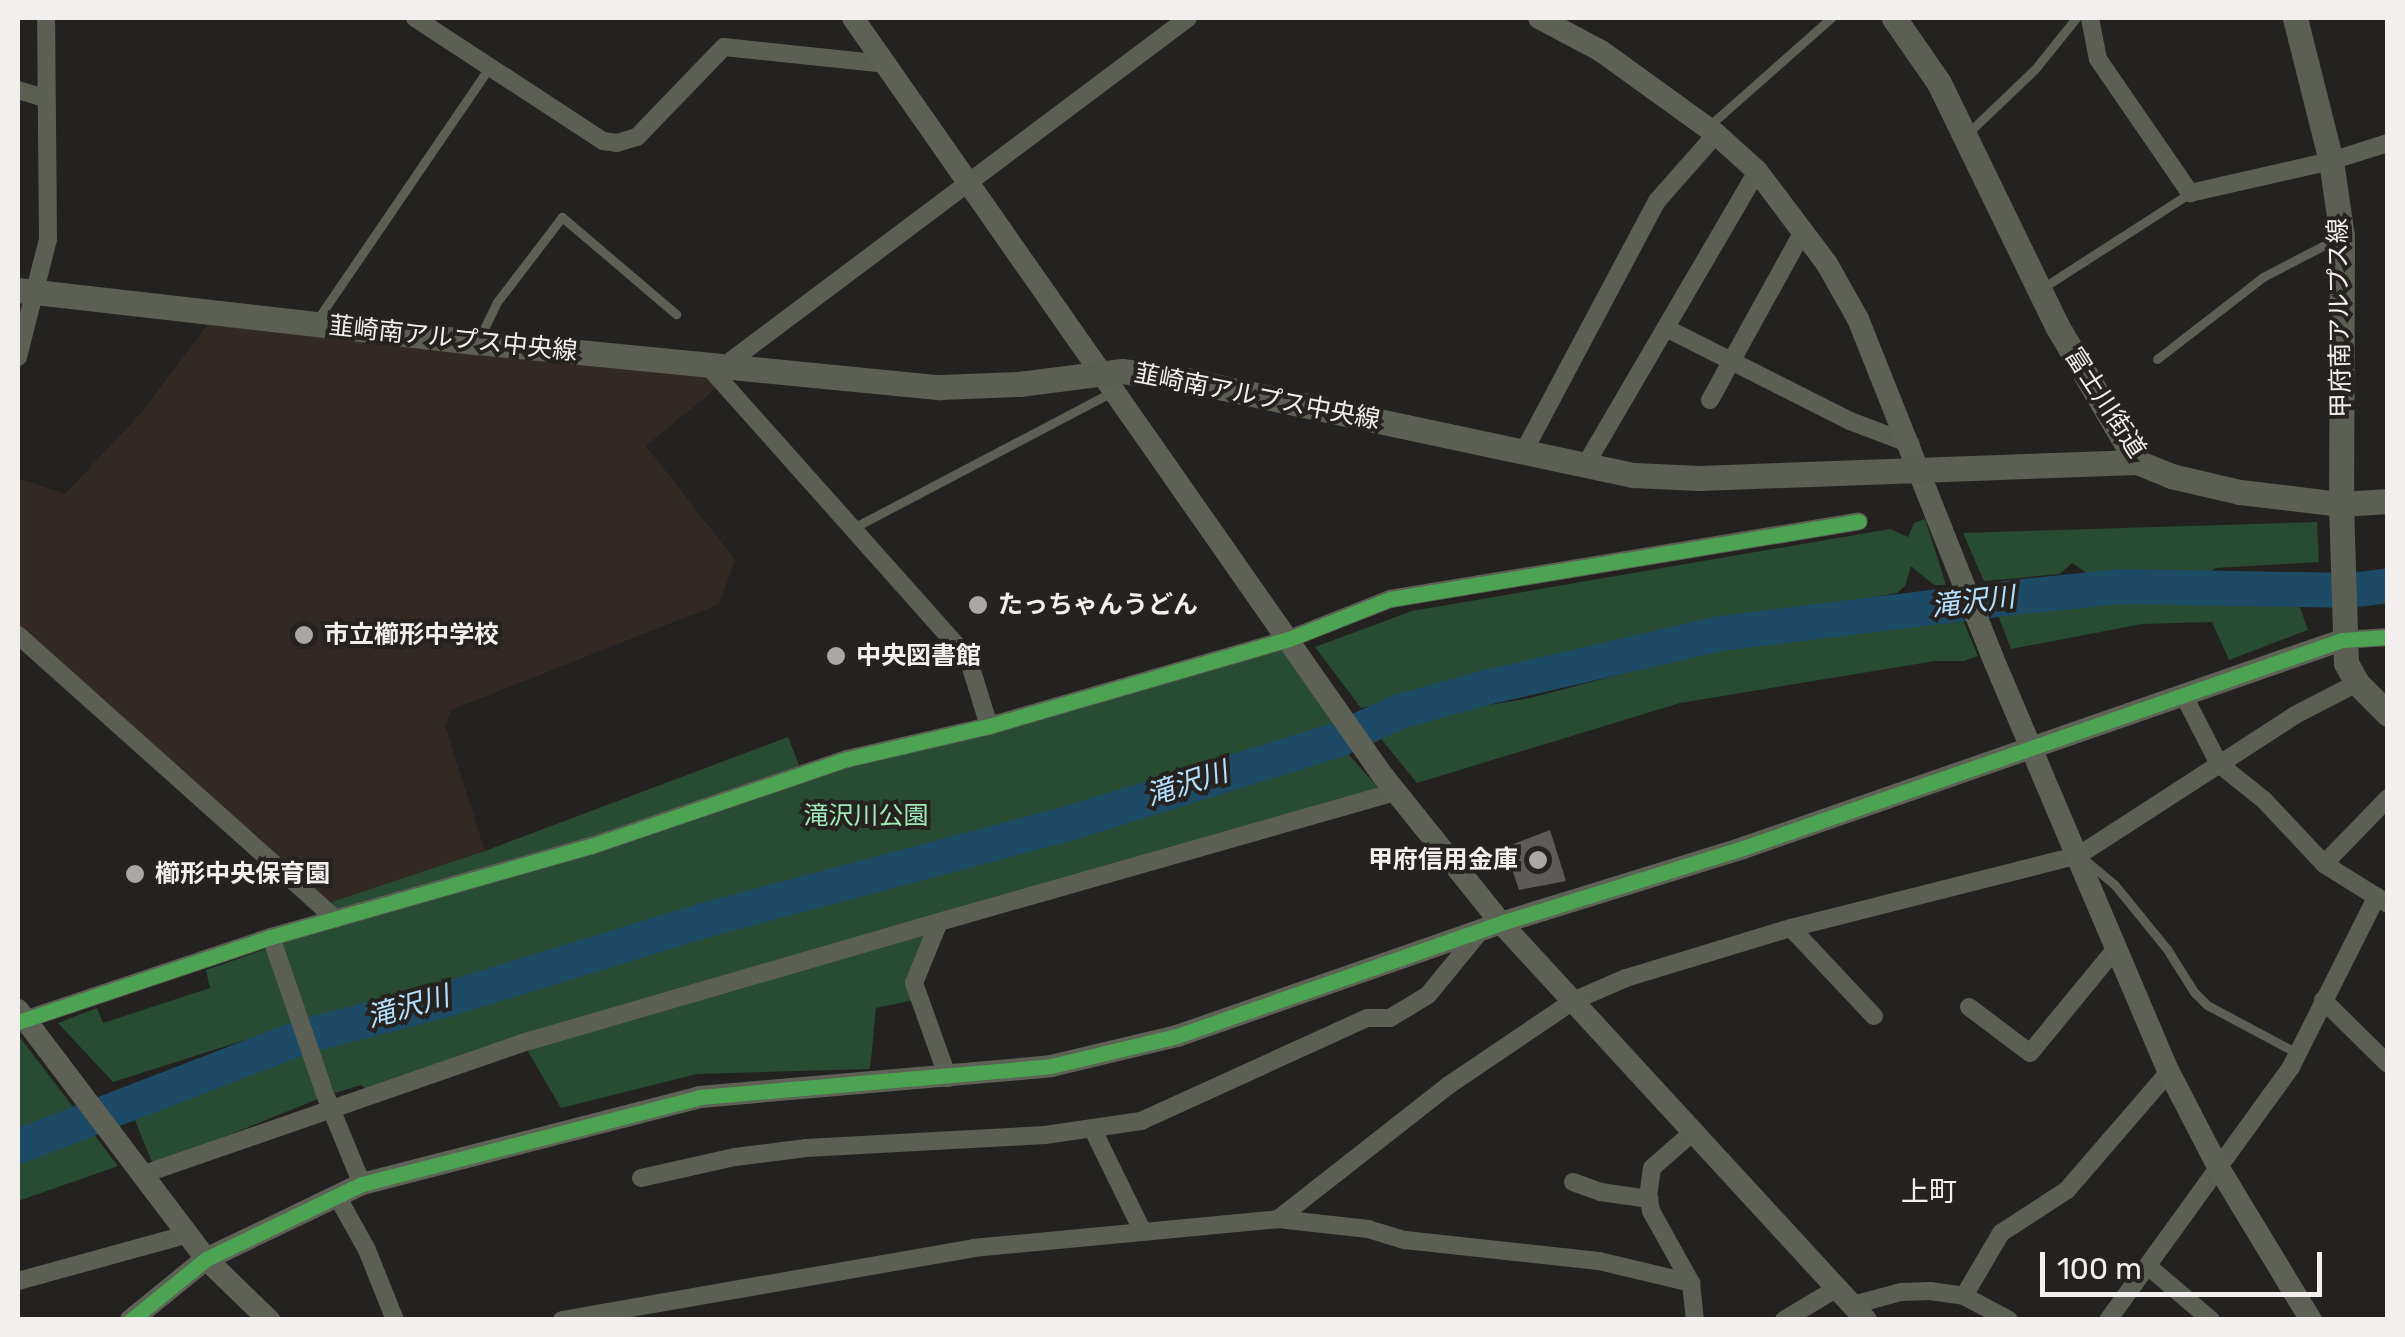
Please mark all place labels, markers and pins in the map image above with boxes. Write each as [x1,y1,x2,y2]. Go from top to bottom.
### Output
place label: たっちゃんうどん [998,590,1198,620]
marker: たっちゃんうどん [967,594,989,616]
place label: 市立櫛形中学校 [324,620,499,650]
marker: 市立櫛形中学校 [293,624,315,646]
place label: 中央図書館 [856,641,981,671]
marker: 中央図書館 [825,645,847,667]
place label: 甲府信用金庫 [1368,845,1518,875]
marker: 甲府信用金庫 [1527,849,1549,871]
place label: 櫛形中央保育園 [155,859,330,889]
marker: 櫛形中央保育園 [124,863,146,885]

